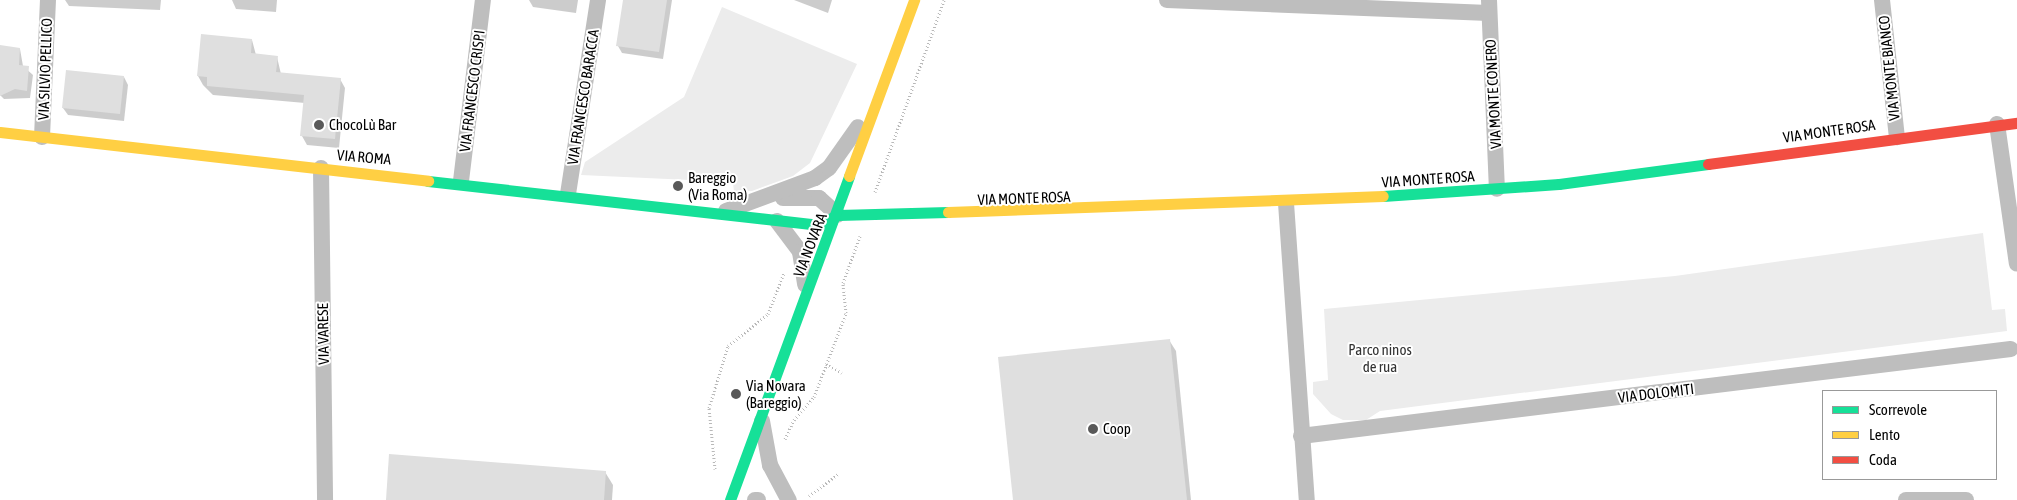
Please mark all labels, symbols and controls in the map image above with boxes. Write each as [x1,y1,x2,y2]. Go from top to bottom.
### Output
street label: VIA MONTE BIANCO [1875,15,1903,121]
street label: VIA SILVIO PELLICO [34,18,56,120]
street label: VIA FRANCESCO BARACCA [563,28,603,166]
street label: VIA FRANCESCO CRISPI [456,29,488,153]
street label: VIA MONTE CONERO [1481,39,1505,149]
place label: ChocoLù Bar [329,116,396,134]
street label: VIA MONTE ROSA [1782,116,1876,146]
marker: ChocoLù Bar [313,119,325,131]
street label: VIA ROMA [336,146,392,168]
street label: VIA MONTE ROSA [1381,167,1475,191]
place label: Bareggio (Via Roma) [688,168,747,203]
marker: Bareggio (Via Roma) [672,180,684,192]
street label: VIA MONTE ROSA [977,187,1071,209]
street label: VIA NOVARA [790,210,830,280]
street label: VIA VARESE [313,303,333,365]
park label: Parco ninos de rua [1348,340,1412,375]
place label: Via Novara (Bareggio) [746,376,806,411]
street label: VIA DOLOMITI [1617,379,1695,407]
marker: Via Novara (Bareggio) [730,388,742,400]
legend [1822,390,1997,480]
text: Scorrevole [1869,401,1927,418]
place label: Coop [1103,420,1131,438]
marker: Coop [1087,423,1099,435]
text: Lento [1869,426,1900,443]
text: Coda [1869,451,1897,468]

